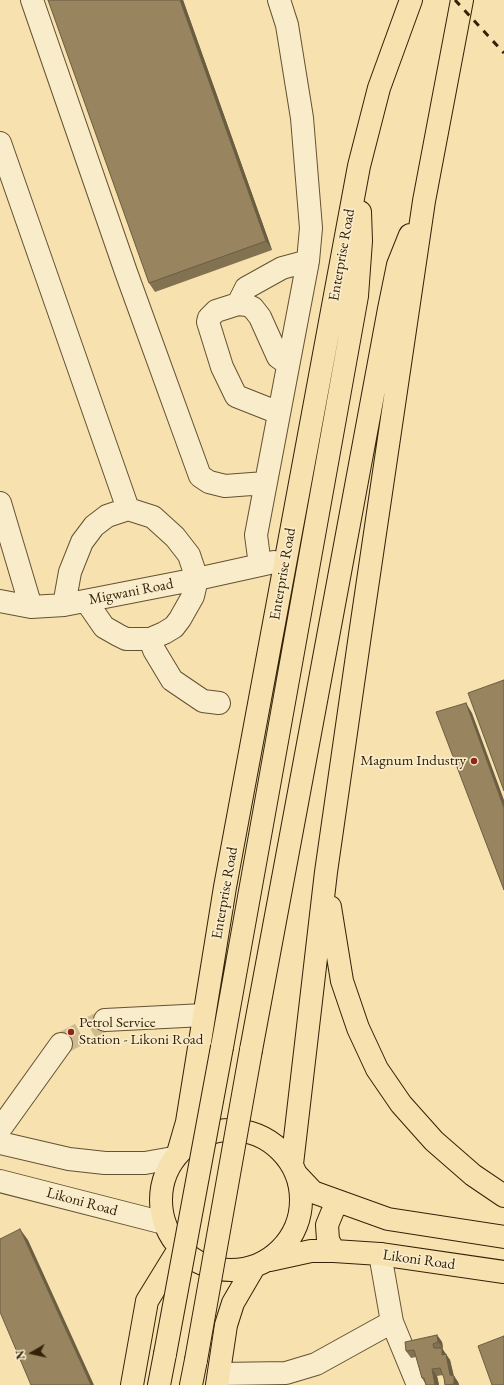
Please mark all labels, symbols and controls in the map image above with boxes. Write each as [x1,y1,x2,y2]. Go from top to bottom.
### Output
street label: Enterprise Road [325,207,359,303]
street label: Enterprise Road [266,526,300,622]
street label: Migwani Road [87,575,175,609]
place label: Magnum Industry [360,752,466,770]
marker: Magnum Industry [469,756,479,766]
street label: Enterprise Road [208,845,242,941]
place label: Petrol Service Station - Likoni Road [79,1014,203,1049]
marker: Petrol Service Station - Likoni Road [66,1027,76,1037]
street label: Likoni Road [44,1184,120,1220]
street label: Likoni Road [382,1246,456,1274]
north arrow [12,1333,52,1373]
text: N [13,1349,28,1360]

